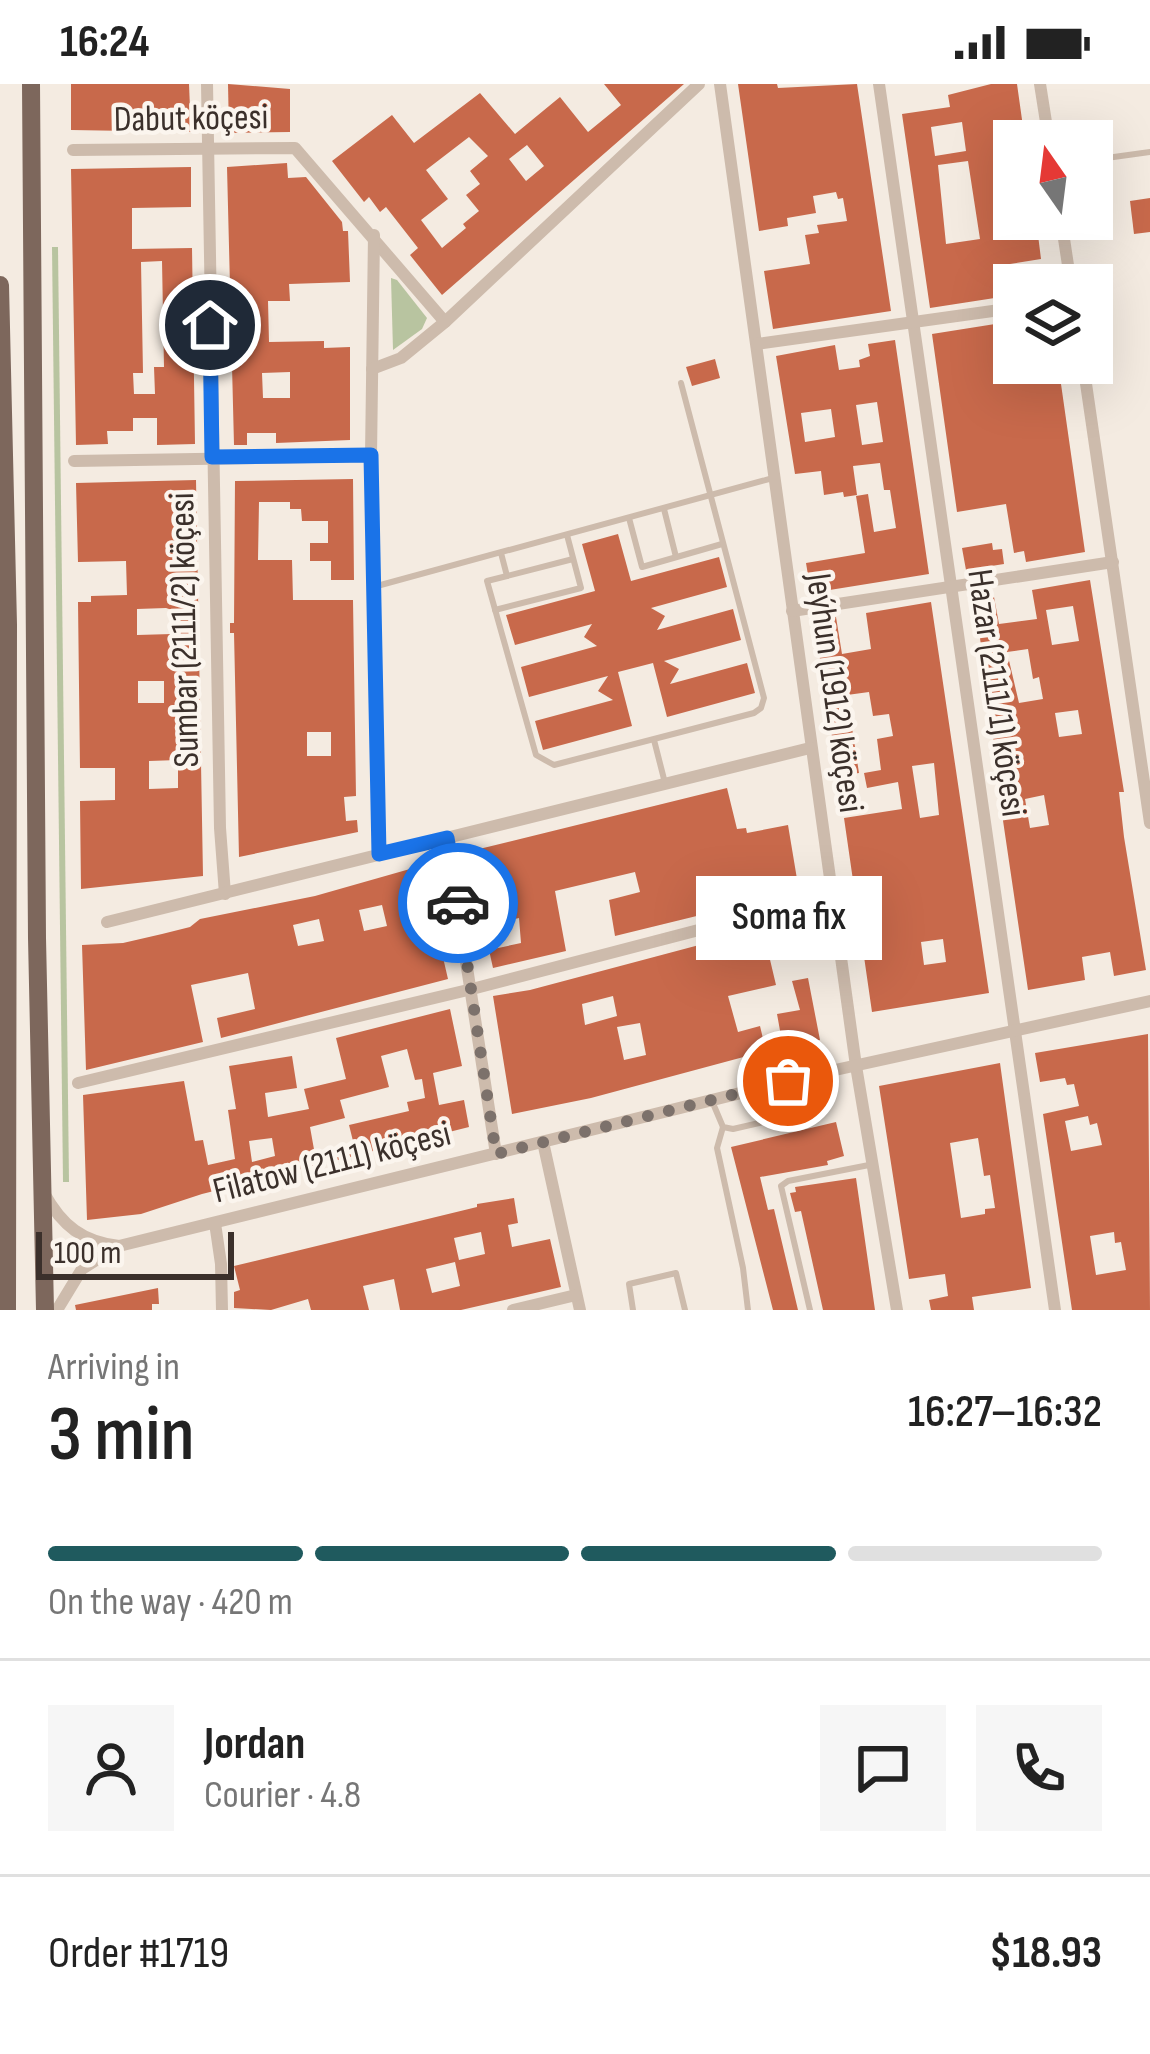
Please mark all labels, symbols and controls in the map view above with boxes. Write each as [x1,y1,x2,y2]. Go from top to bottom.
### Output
text: 16:24 [60,15,149,70]
street label: Dabut köçesi [113,96,269,142]
north arrow [993,120,1113,240]
map controls [993,120,1113,384]
button: layers [993,264,1113,384]
pin [159,274,261,376]
icon: home [177,292,243,358]
street label: Sumbar (2111/2) köçesi [161,492,209,768]
street label: Hazar (2111/1) köçesi [957,567,1035,819]
street label: Jeýhun (1912) köçesi [796,570,872,815]
courier [398,843,518,963]
icon: car [425,870,491,936]
callout: Soma fix [695,877,881,961]
text: Soma fix [732,894,846,941]
pin [737,1030,839,1132]
icon: bag [755,1048,821,1114]
street label: Filatow (2111) köçesi [209,1113,455,1213]
scale bar [36,1226,234,1279]
text: 100 m [54,1233,121,1273]
text: Arriving in [48,1344,180,1391]
text: 16:27–16:32 [908,1385,1102,1440]
text: 3 min [48,1389,195,1482]
text: On the way · 420 m [48,1579,293,1626]
button: person [48,1705,174,1831]
button: chat [820,1705,946,1831]
button: phone [976,1705,1102,1831]
text: Jordan [204,1717,305,1772]
text: Courier · 4.8 [204,1772,361,1819]
text: Order #1719 [48,1926,229,1981]
text: $18.93 [989,1926,1102,1981]

